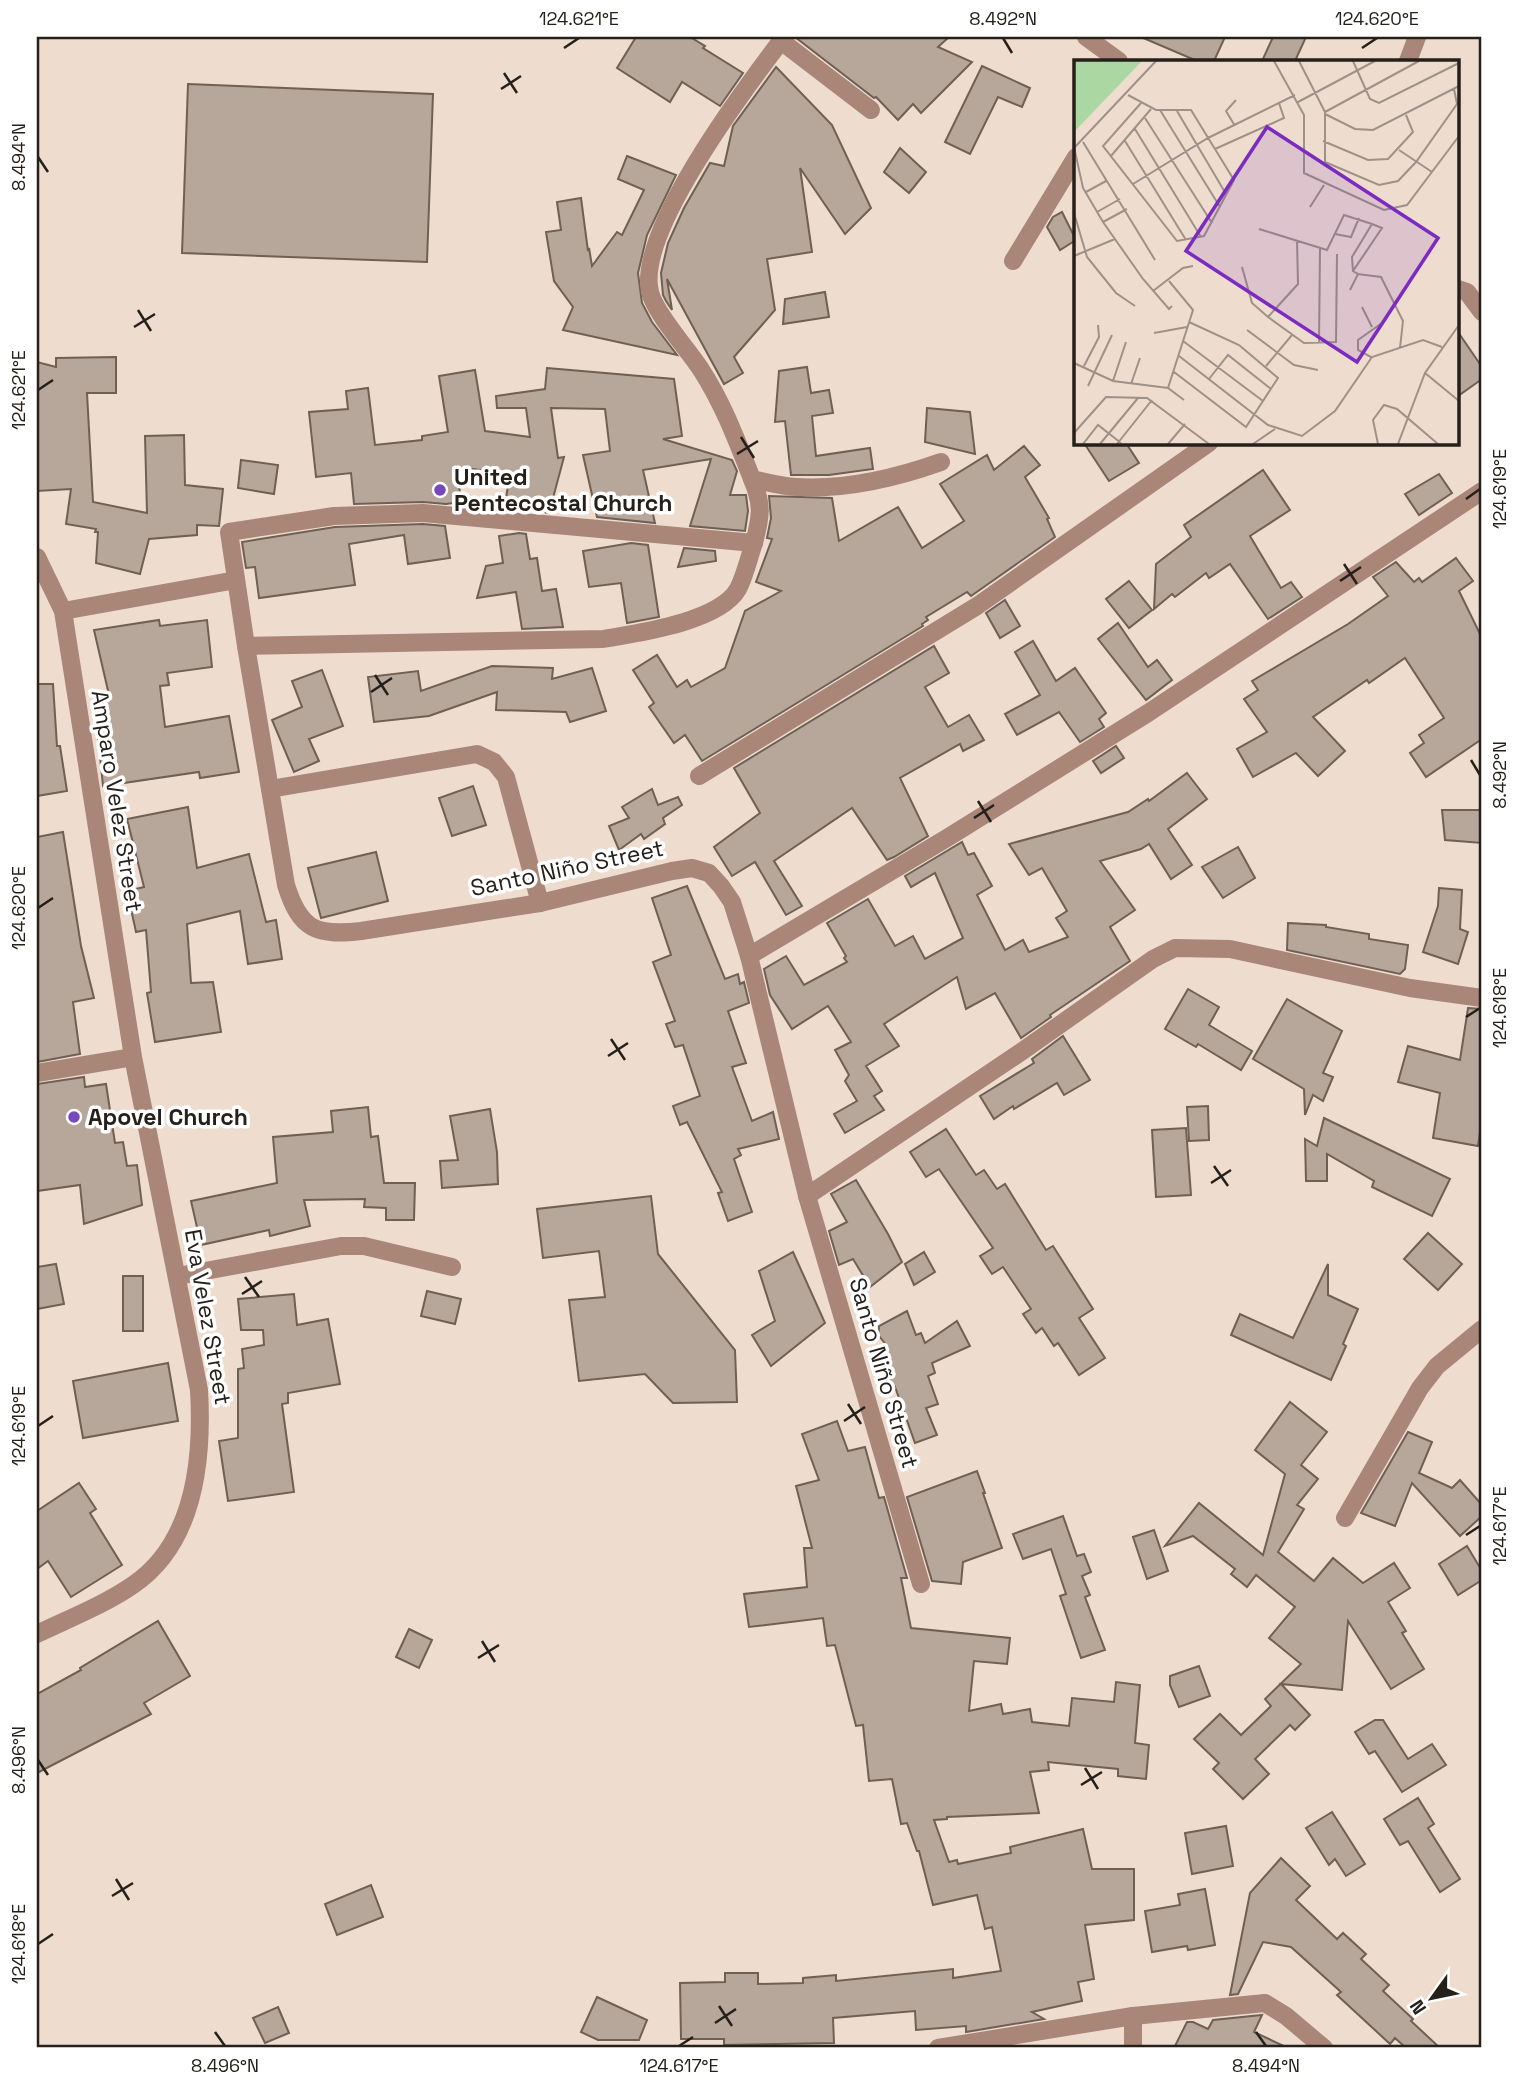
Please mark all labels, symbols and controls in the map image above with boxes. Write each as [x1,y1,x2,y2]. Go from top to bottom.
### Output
text: 124.621°E [539,7,619,30]
text: 8.492°N [969,7,1037,30]
text: 124.620°E [1335,7,1419,30]
inset map [1074,60,1460,444]
text: 8.494°N [7,123,30,191]
text: 124.621°E [7,350,30,430]
text: 124.619°E [1488,449,1511,529]
place label: United Pentecostal Church [454,462,673,518]
marker: United Pentecostal Church [432,482,448,498]
street label: Amparo Velez Street [85,688,149,914]
text: 8.492°N [1488,741,1511,809]
street label: Santo Niño Street [468,833,666,903]
text: 124.620°E [7,866,30,950]
text: 124.618°E [1488,968,1511,1048]
place label: Apovel Church [88,1102,248,1132]
marker: Apovel Church [66,1109,82,1125]
street label: Eva Velez Street [178,1227,238,1407]
street label: Santo Niño Street [842,1274,926,1472]
text: 124.619°E [7,1386,30,1466]
text: 124.617°E [1488,1486,1511,1566]
text: 8.496°N [7,1726,30,1794]
text: 124.618°E [7,1904,30,1984]
north arrow [1396,1962,1466,2032]
text: N [1404,1995,1432,2019]
text: 8.496°N [191,2054,259,2077]
text: 124.617°E [639,2054,719,2077]
text: 8.494°N [1232,2054,1300,2077]

